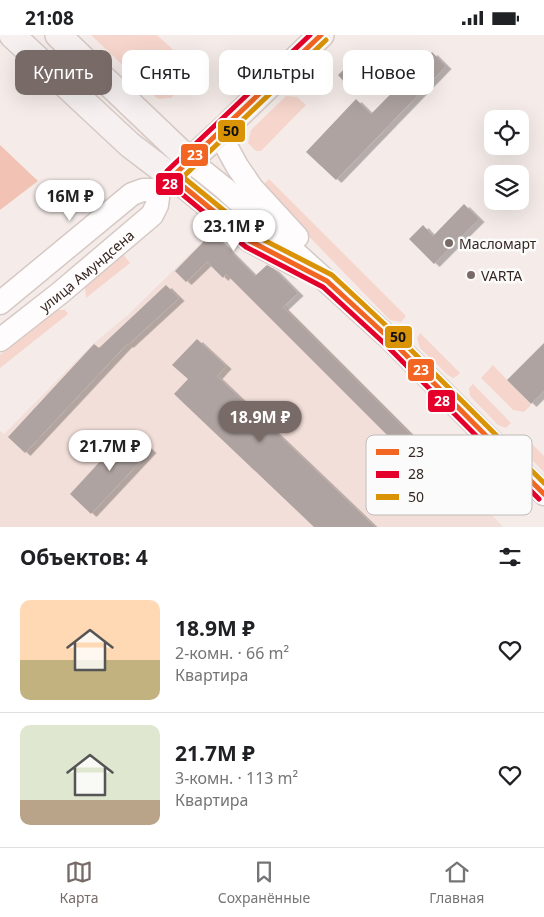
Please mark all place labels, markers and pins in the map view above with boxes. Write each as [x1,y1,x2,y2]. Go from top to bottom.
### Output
pin: 16M ₽ [35,179,105,222]
pin: 23.1M ₽ [188,209,280,252]
place label: Масломарт [459,234,537,253]
marker: Масломарт [443,237,455,249]
place label: VARTA [481,266,522,285]
marker: VARTA [465,269,477,281]
pin: 18.9M ₽ [214,401,306,443]
pin: 21.7M ₽ [64,429,156,472]

